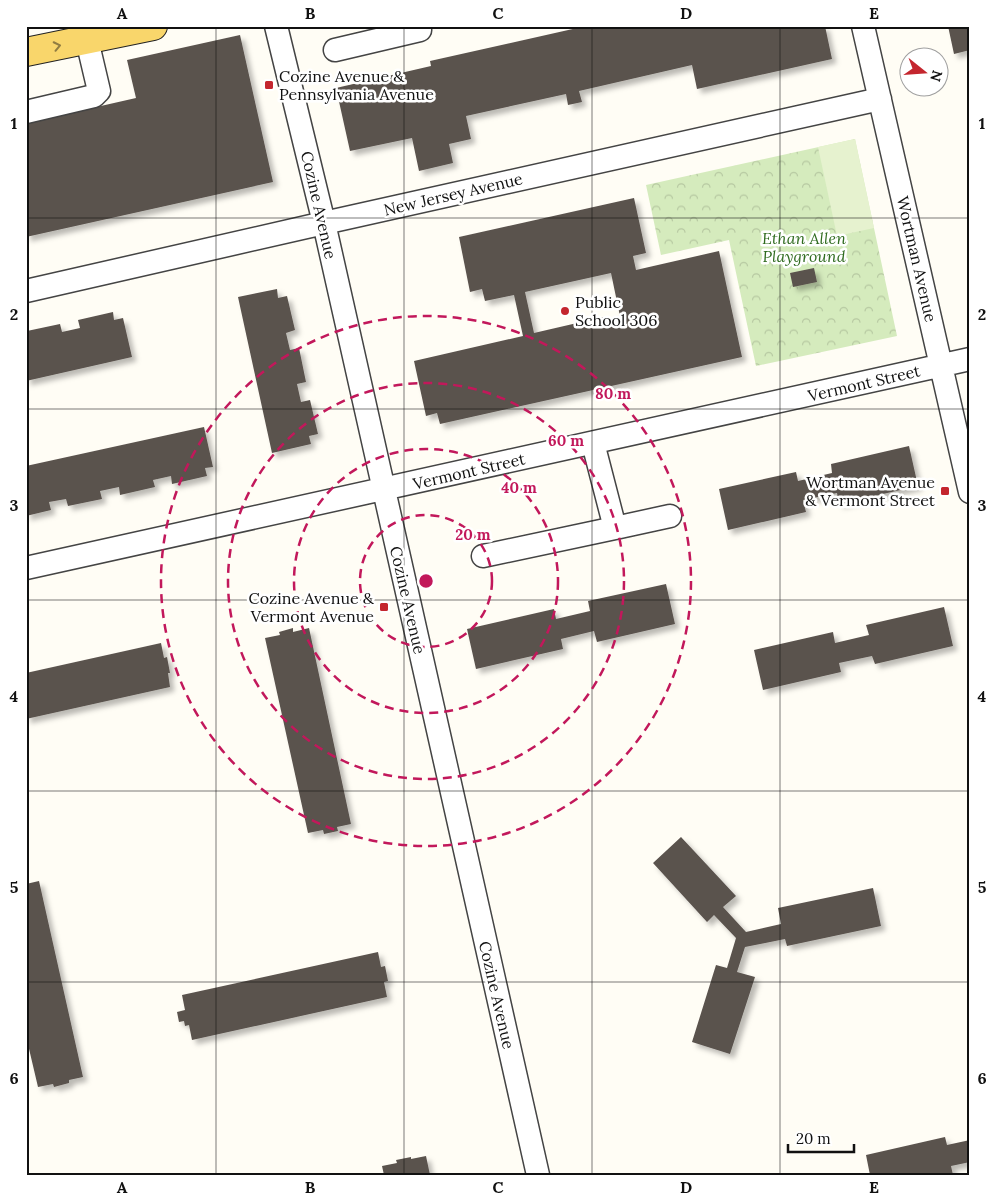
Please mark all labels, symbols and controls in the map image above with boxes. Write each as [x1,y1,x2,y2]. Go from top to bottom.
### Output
text: A [117,3,128,23]
text: B [305,3,316,23]
text: C [492,3,504,23]
text: D [680,3,692,23]
text: E [869,3,879,23]
one-way arrow [52,41,61,52]
north arrow [898,48,948,98]
place label: Cozine Avenue & Pennsylvania Avenue [279,66,434,104]
text: N [926,68,947,84]
marker: Cozine Avenue & Pennsylvania Avenue [263,79,275,91]
text: 1 [11,113,17,133]
text: 1 [979,113,985,133]
street label: Cozine Avenue [297,149,341,261]
street label: New Jersey Avenue [382,168,525,220]
street label: Wortman Avenue [893,194,941,324]
park label: Ethan Allen Playground [762,228,846,266]
place label: Public School 306 [575,292,658,330]
text: 2 [10,304,18,324]
text: 2 [978,304,986,324]
marker: Public School 306 [559,305,571,317]
street label: Vermont Street [805,360,923,406]
text: 80 m [595,384,631,403]
text: 60 m [548,431,584,450]
street label: Vermont Street [410,448,528,494]
place label: Wortman Avenue & Vermont Street [805,472,936,510]
text: 40 m [501,478,537,497]
marker: Wortman Avenue & Vermont Street [939,485,951,497]
text: 3 [10,495,19,515]
text: 3 [978,495,987,515]
text: 20 m [455,525,491,544]
street label: Cozine Avenue [386,544,430,656]
centre of rings [417,572,435,590]
place label: Cozine Avenue & Vermont Avenue [249,588,375,626]
marker: Cozine Avenue & Vermont Avenue [378,601,390,613]
text: 4 [10,686,19,706]
text: 4 [978,686,987,706]
text: 5 [10,877,19,897]
text: 5 [978,877,987,897]
street label: Cozine Avenue [475,939,519,1051]
text: 6 [9,1068,19,1088]
text: 6 [977,1068,987,1088]
scale bar [788,1121,855,1153]
text: 20 m [796,1129,831,1148]
text: A [117,1177,128,1197]
text: B [305,1177,316,1197]
text: C [492,1177,504,1197]
text: D [680,1177,692,1197]
text: E [869,1177,879,1197]

